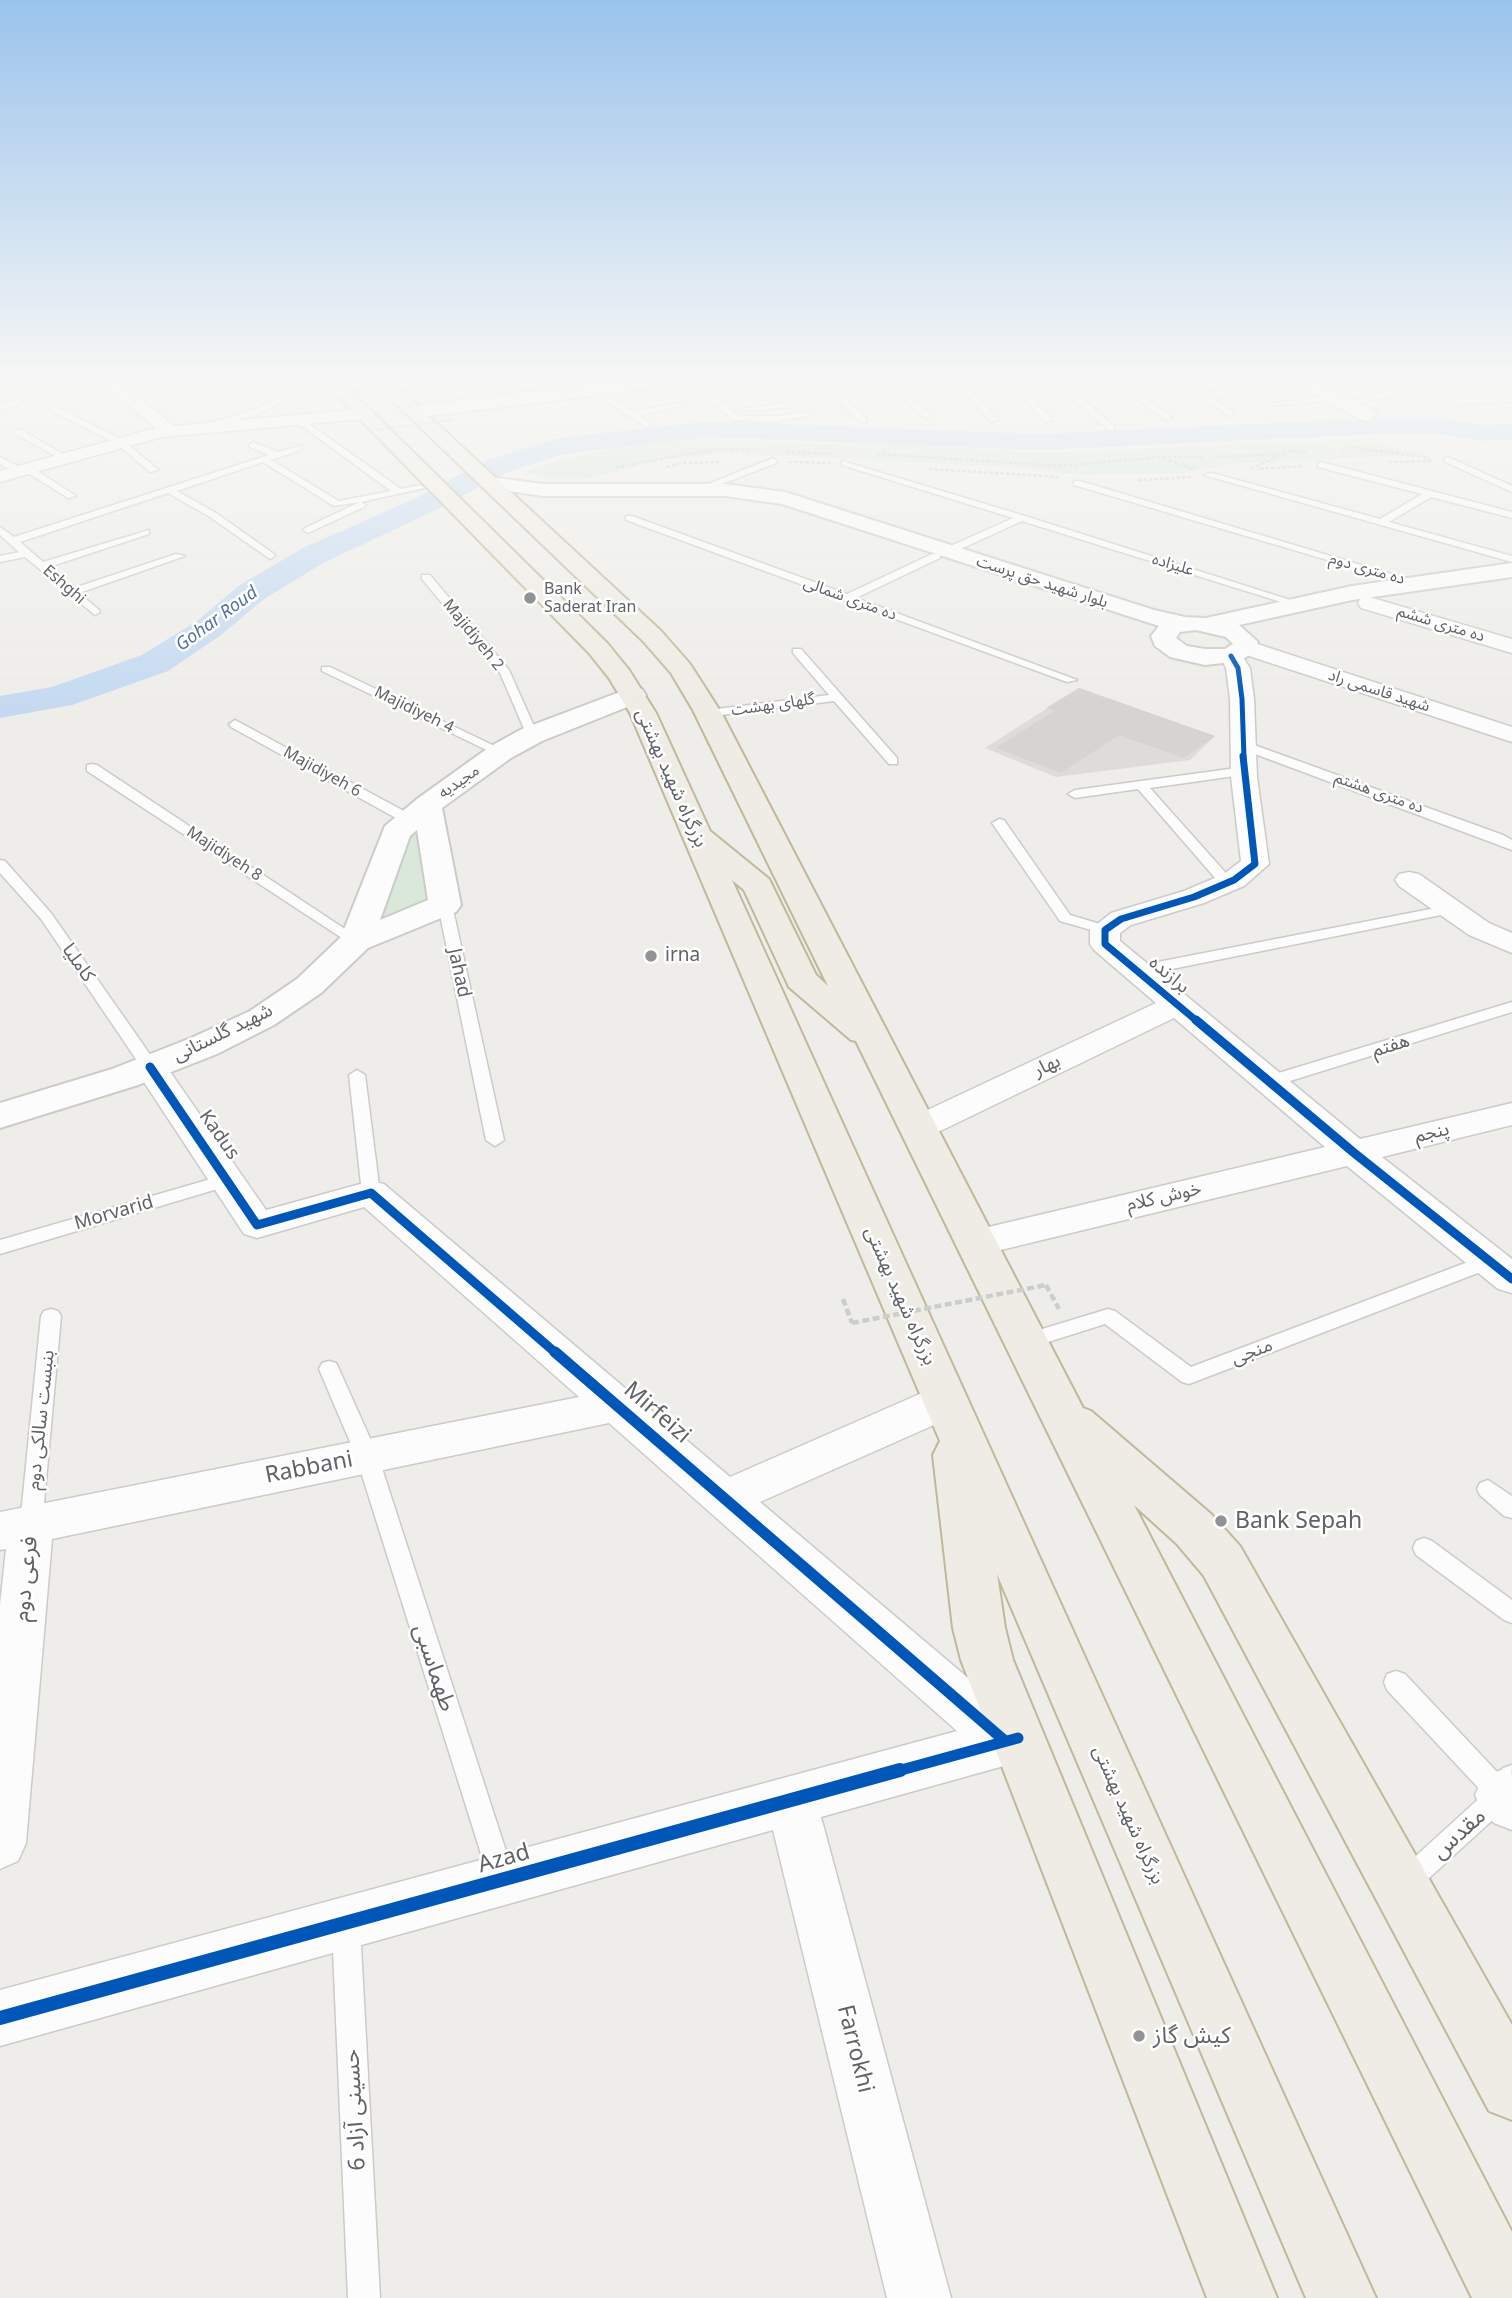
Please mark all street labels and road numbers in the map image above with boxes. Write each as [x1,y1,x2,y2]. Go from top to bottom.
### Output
street label: ده متری دوم [1327,549,1407,589]
street label: علیزاده [1150,550,1196,580]
street label: بلوار شهید حق پرست [974,552,1110,612]
street label: Eshghi [39,561,89,609]
street label: ده متری شمالی [801,573,899,625]
street label: Majidiyeh 2 [438,596,508,674]
street label: ده متری ششم [1395,602,1487,646]
street label: شهید قاسمی راد [1326,666,1432,716]
street label: Majidiyeh 4 [371,683,457,737]
street label: گلهای بهشت [730,690,816,720]
street label: بزرگراه شهید بهشتی [630,705,712,851]
street label: Majidiyeh 6 [280,743,364,801]
street label: مجیدیه [435,761,483,803]
street label: ده متری هشتم [1332,768,1426,818]
street label: Majidiyeh 8 [183,823,265,885]
street label: کاملیا [57,939,99,987]
street label: Jahad [443,946,475,1000]
street label: برازنده [1144,951,1194,999]
street label: شهید گلستانی [169,999,277,1067]
street label: هفتم [1369,1030,1413,1062]
street label: بهار [1030,1050,1064,1082]
street label: Kadus [194,1106,244,1164]
street label: پنجم [1412,1118,1452,1148]
street label: خوش کلام [1124,1177,1204,1217]
street label: Morvarid [72,1191,156,1235]
street label: بزرگراه شهید بهشتی [859,1223,941,1369]
street label: منجی [1228,1334,1276,1370]
street label: بنبست سالکی دوم [22,1349,60,1491]
street label: Mirfeizi [618,1376,696,1450]
street label: Rabbani [263,1446,355,1490]
street label: فرعی دوم [8,1535,44,1623]
street label: طهماسبی [407,1621,461,1715]
street label: بزرگراه شهید بهشتی [1087,1742,1169,1888]
street label: مقدس [1426,1802,1492,1866]
street label: Azad [475,1838,533,1880]
street label: Farrokhi [831,2002,879,2096]
street label: حسینی آزاد 6 [338,2049,372,2171]

